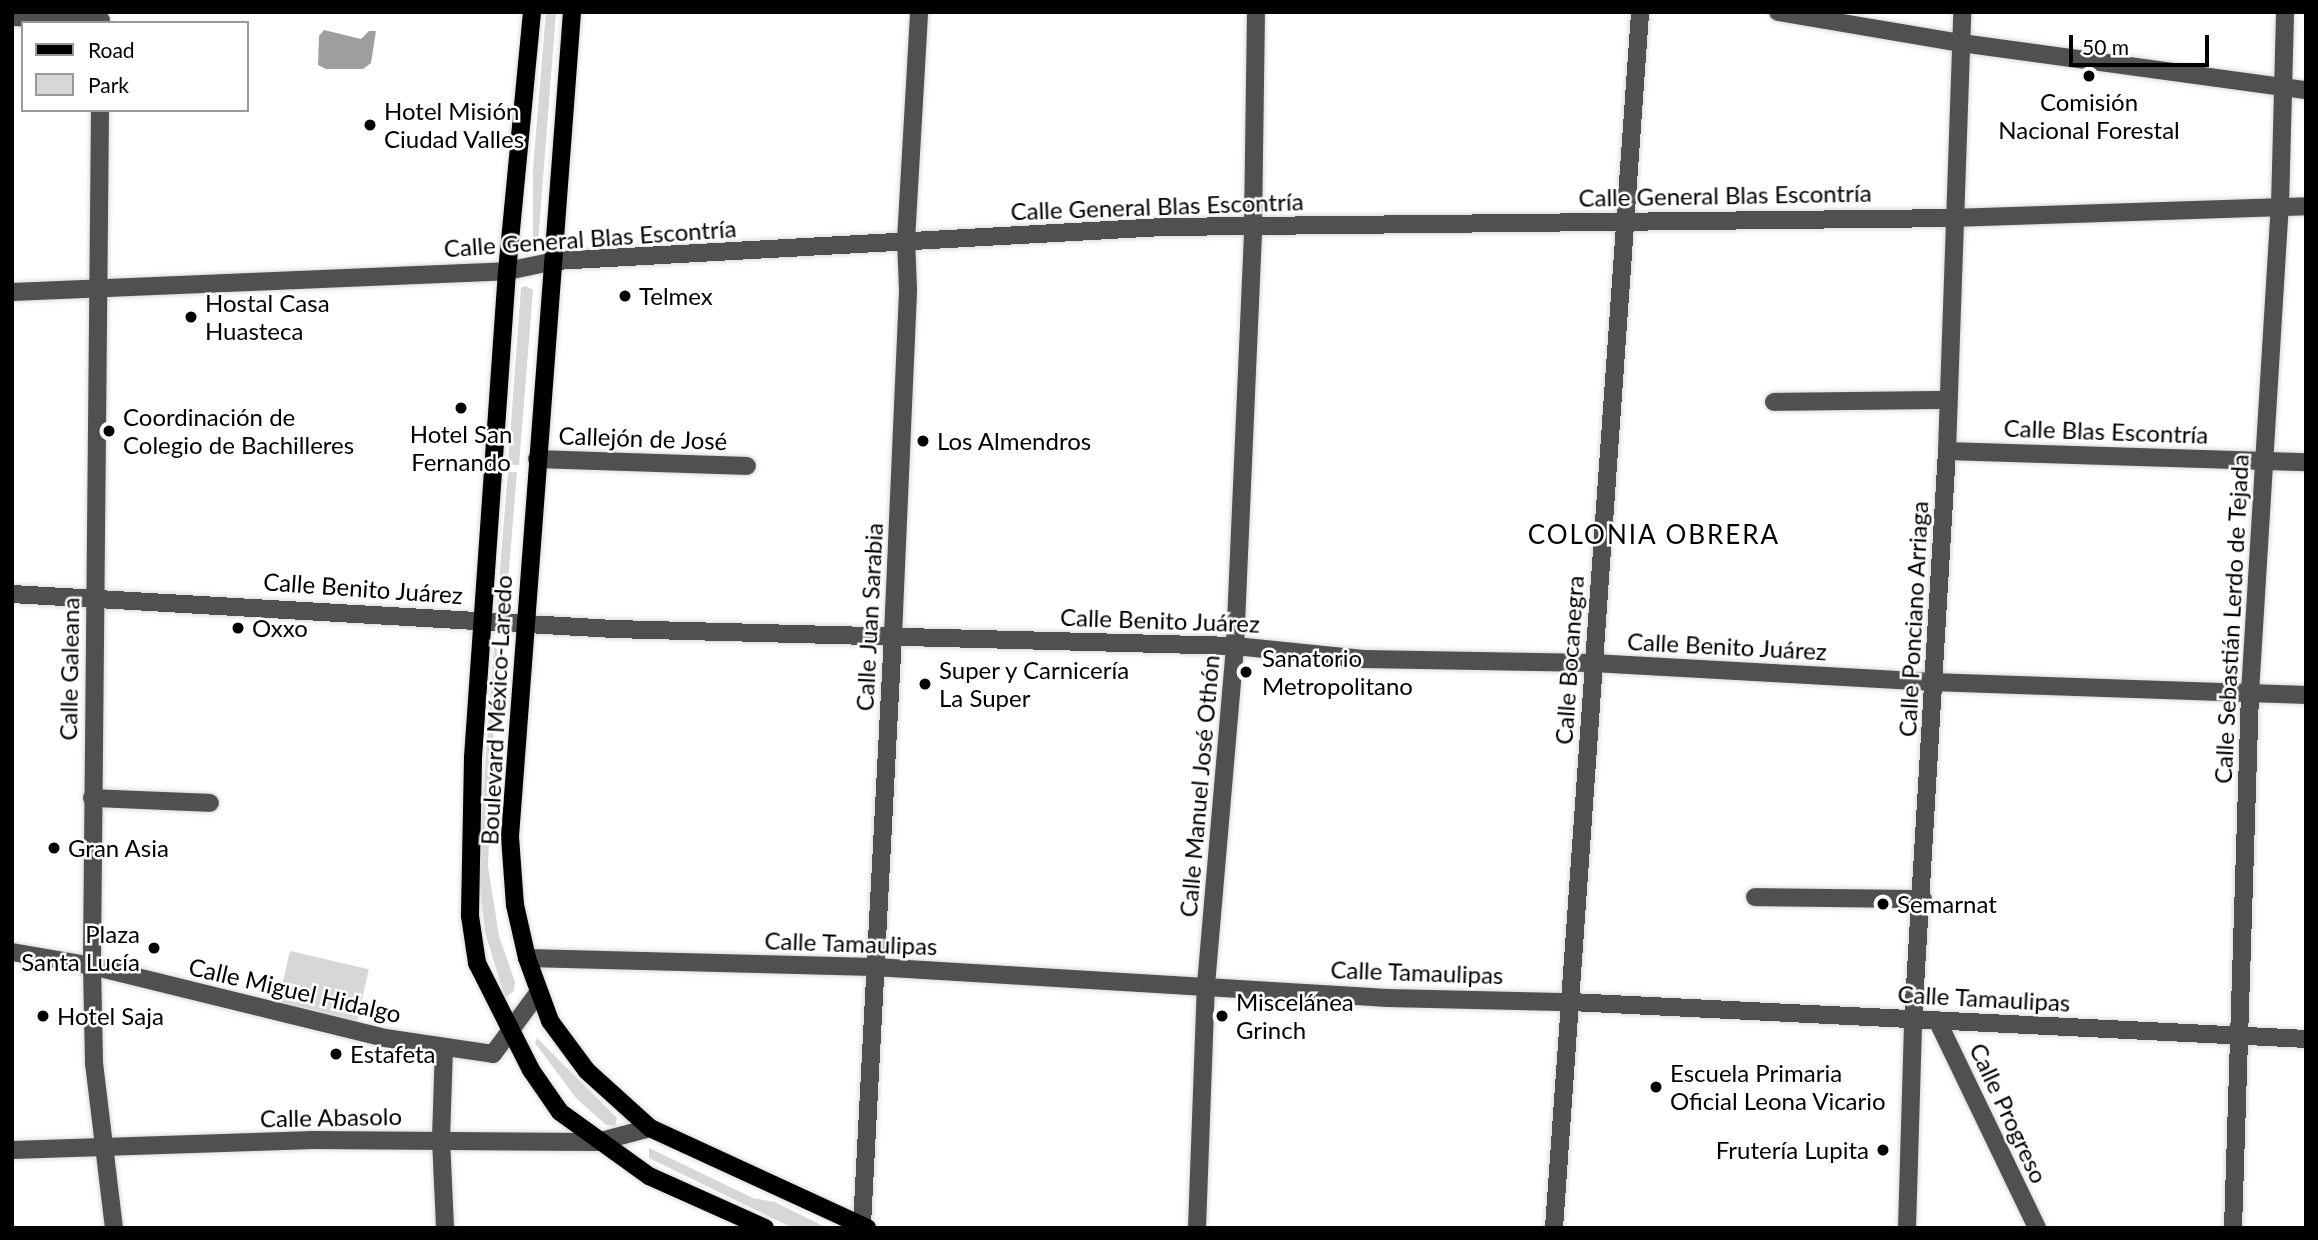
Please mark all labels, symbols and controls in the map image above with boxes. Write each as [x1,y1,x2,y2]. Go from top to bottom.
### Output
legend [21,21,248,112]
scale bar [2073,21,2213,65]
text: 50 m [2082,34,2129,59]
text: Road [88,37,135,62]
marker: Comisión Nacional Forestal [2081,68,2097,84]
text: Park [88,72,129,97]
place label: Comisión Nacional Forestal [1998,88,2180,144]
place label: Hotel Misión Ciudad Valles [384,97,525,153]
marker: Hotel Misión Ciudad Valles [362,117,378,133]
street label: Calle General Blas Escontría [1578,178,1872,212]
street label: Calle General Blas Escontría [1010,186,1304,226]
street label: Calle General Blas Escontría [443,213,737,263]
place label: Telmex [639,282,713,310]
marker: Telmex [617,288,633,304]
place label: Hostal Casa Huasteca [205,289,330,345]
marker: Hostal Casa Huasteca [183,309,199,325]
marker: Hotel San Fernando [453,400,469,416]
place label: Coordinación de Colegio de Bachilleres [123,403,354,459]
street label: Calle Blas Escontría [2003,413,2209,449]
place label: Hotel San Fernando [410,420,512,476]
street label: Callejón de José [558,421,728,455]
marker: Coordinación de Colegio de Bachilleres [101,423,117,439]
place label: Los Almendros [937,427,1092,455]
marker: Los Almendros [915,433,931,449]
street label: Calle Sebastián Lerdo de Tejada [2208,453,2254,785]
street label: Calle Ponciano Arriaga [1892,500,1934,738]
district label: COLONIA OBRERA [1529,519,1779,551]
street label: Calle Juan Sarabia [850,522,888,712]
street label: Calle Benito Juárez [262,567,464,609]
street label: Boulevard México-Laredo [475,574,517,846]
street label: Calle Bocanegra [1549,574,1589,746]
street label: Calle Galeana [53,597,85,741]
street label: Calle Benito Juárez [1059,602,1261,638]
place label: Oxxo [252,614,308,642]
marker: Oxxo [230,620,246,636]
street label: Calle Benito Juárez [1626,626,1828,666]
place label: Sanatorio Metropolitano [1262,644,1413,700]
street label: Calle Manuel José Othón [1173,653,1225,919]
place label: Super y Carnicería La Super [939,656,1131,712]
marker: Sanatorio Metropolitano [1236,662,1256,682]
marker: Super y Carnicería La Super [917,676,933,692]
place label: Gran Asia [68,834,170,862]
marker: Gran Asia [46,840,62,856]
place label: Semarnat [1897,890,1997,918]
marker: Semarnat [1875,896,1891,912]
place label: Plaza Santa Lucía [21,920,140,976]
street label: Calle Tamaulipas [764,926,938,960]
marker: Plaza Santa Lucía [146,940,162,956]
street label: Calle Miguel Hidalgo [186,952,404,1028]
street label: Calle Tamaulipas [1330,955,1504,989]
street label: Calle Tamaulipas [1897,979,2071,1017]
place label: Miscelánea Grinch [1236,988,1354,1044]
place label: Hotel Saja [57,1002,164,1030]
marker: Hotel Saja [35,1008,51,1024]
marker: Miscelánea Grinch [1214,1008,1230,1024]
street label: Calle Progreso [1964,1038,2054,1188]
place label: Estafeta [350,1040,436,1068]
marker: Estafeta [328,1046,344,1062]
place label: Escuela Primaria Oficial Leona Vicario [1670,1059,1887,1115]
marker: Escuela Primaria Oficial Leona Vicario [1648,1079,1664,1095]
street label: Calle Abasolo [259,1101,403,1133]
place label: Frutería Lupita [1716,1136,1869,1164]
marker: Frutería Lupita [1875,1142,1891,1158]

